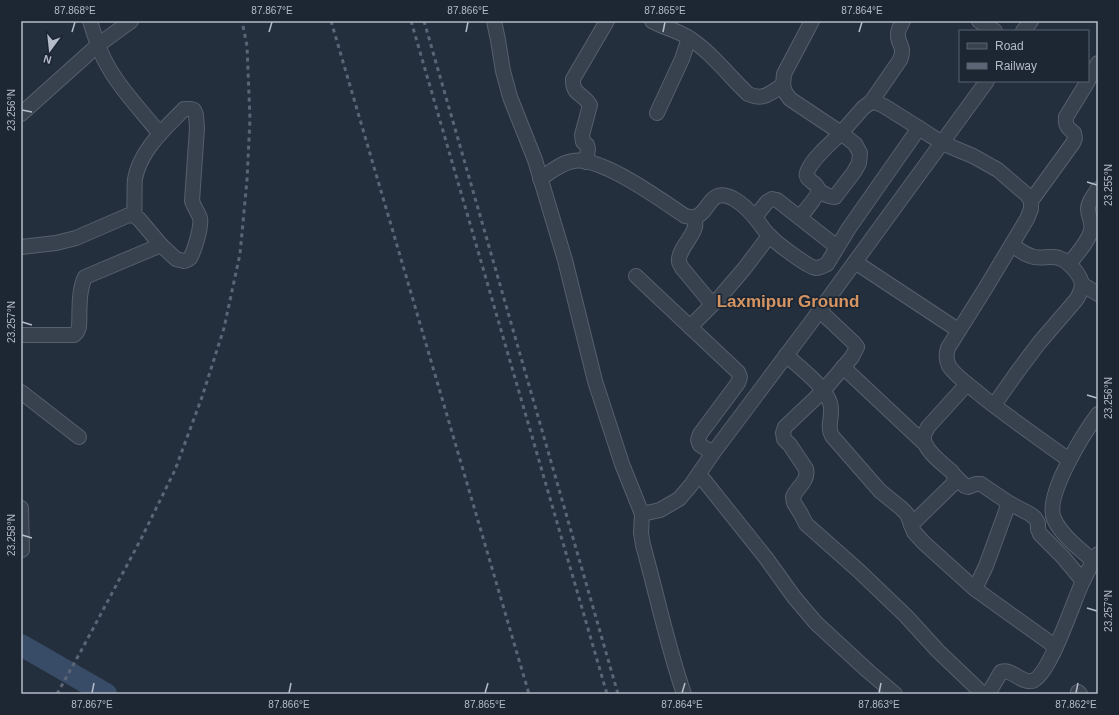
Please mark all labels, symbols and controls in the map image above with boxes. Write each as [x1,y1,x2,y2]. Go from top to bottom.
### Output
text: 87.868°E [54,5,96,16]
text: 87.867°E [251,5,293,16]
text: 87.866°E [447,5,489,16]
text: 87.865°E [644,5,686,16]
text: 87.864°E [841,5,883,16]
north arrow [30,30,70,70]
legend [959,30,1089,82]
text: Road [995,39,1024,53]
text: N [42,53,53,66]
text: Railway [995,59,1037,73]
text: 23.256°N [6,89,17,131]
text: 23.255°N [1103,164,1114,206]
district label: Laxmipur Ground [717,292,859,311]
text: 23.257°N [6,301,17,343]
text: 23.256°N [1103,377,1114,419]
text: 23.258°N [6,514,17,556]
text: 23.257°N [1103,590,1114,632]
text: 87.867°E [71,699,113,710]
text: 87.866°E [268,699,310,710]
text: 87.865°E [464,699,506,710]
text: 87.864°E [661,699,703,710]
text: 87.863°E [858,699,900,710]
text: 87.862°E [1055,699,1097,710]

